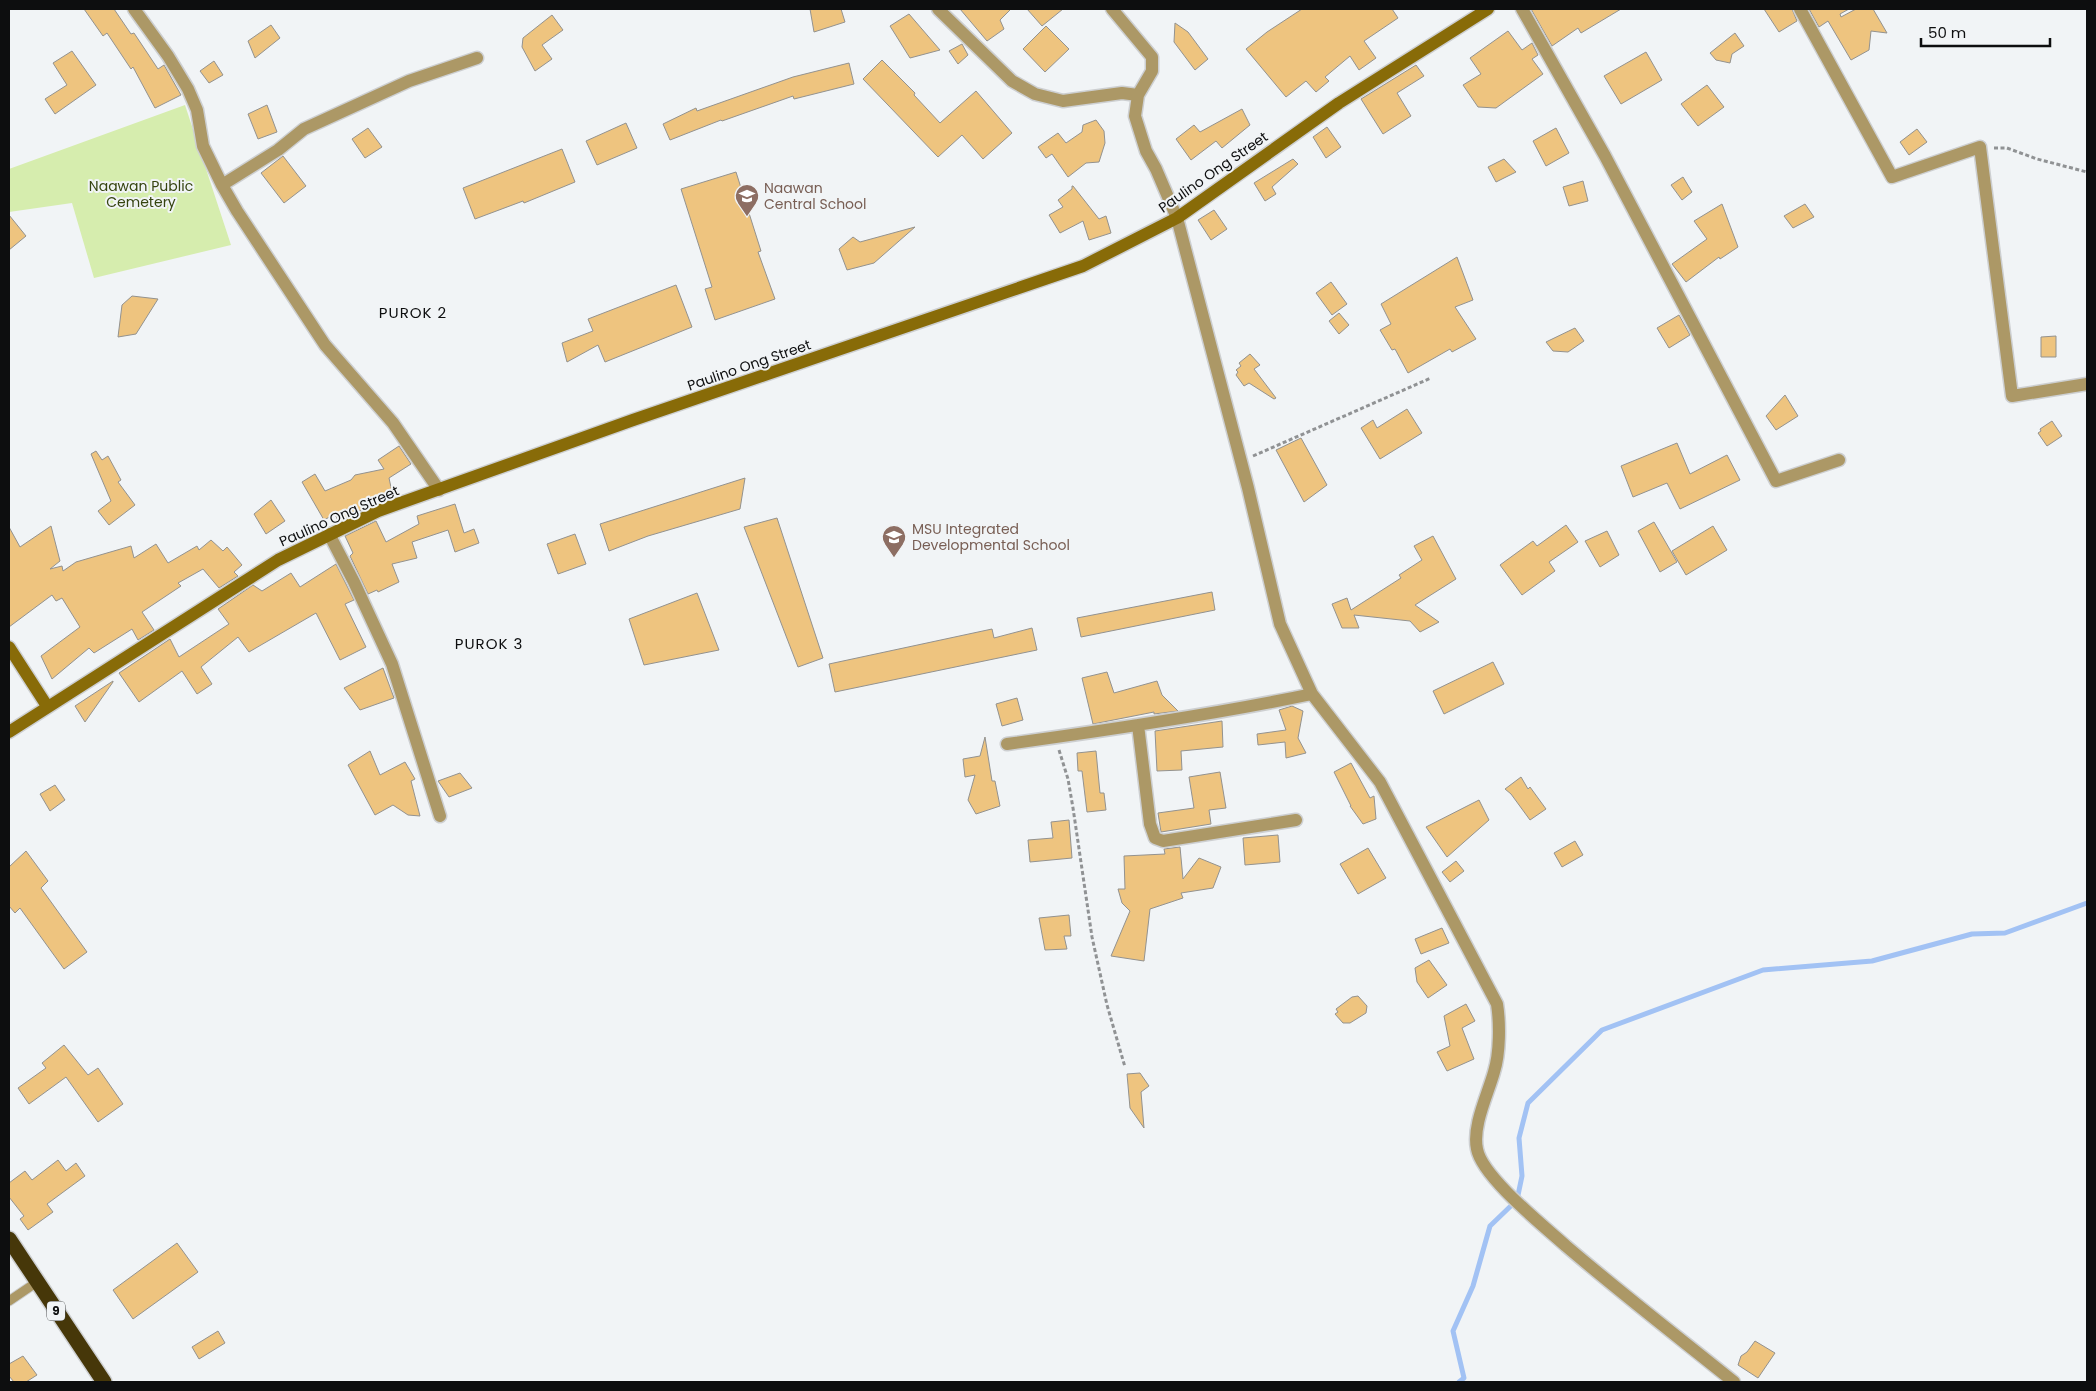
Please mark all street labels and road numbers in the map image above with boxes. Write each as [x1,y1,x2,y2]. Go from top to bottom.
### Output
street label: Paulino Ong Street [1154,127,1272,217]
street label: Paulino Ong Street [685,335,813,395]
street label: Paulino Ong Street [276,481,402,551]
road number: 9 [47,1302,65,1320]

